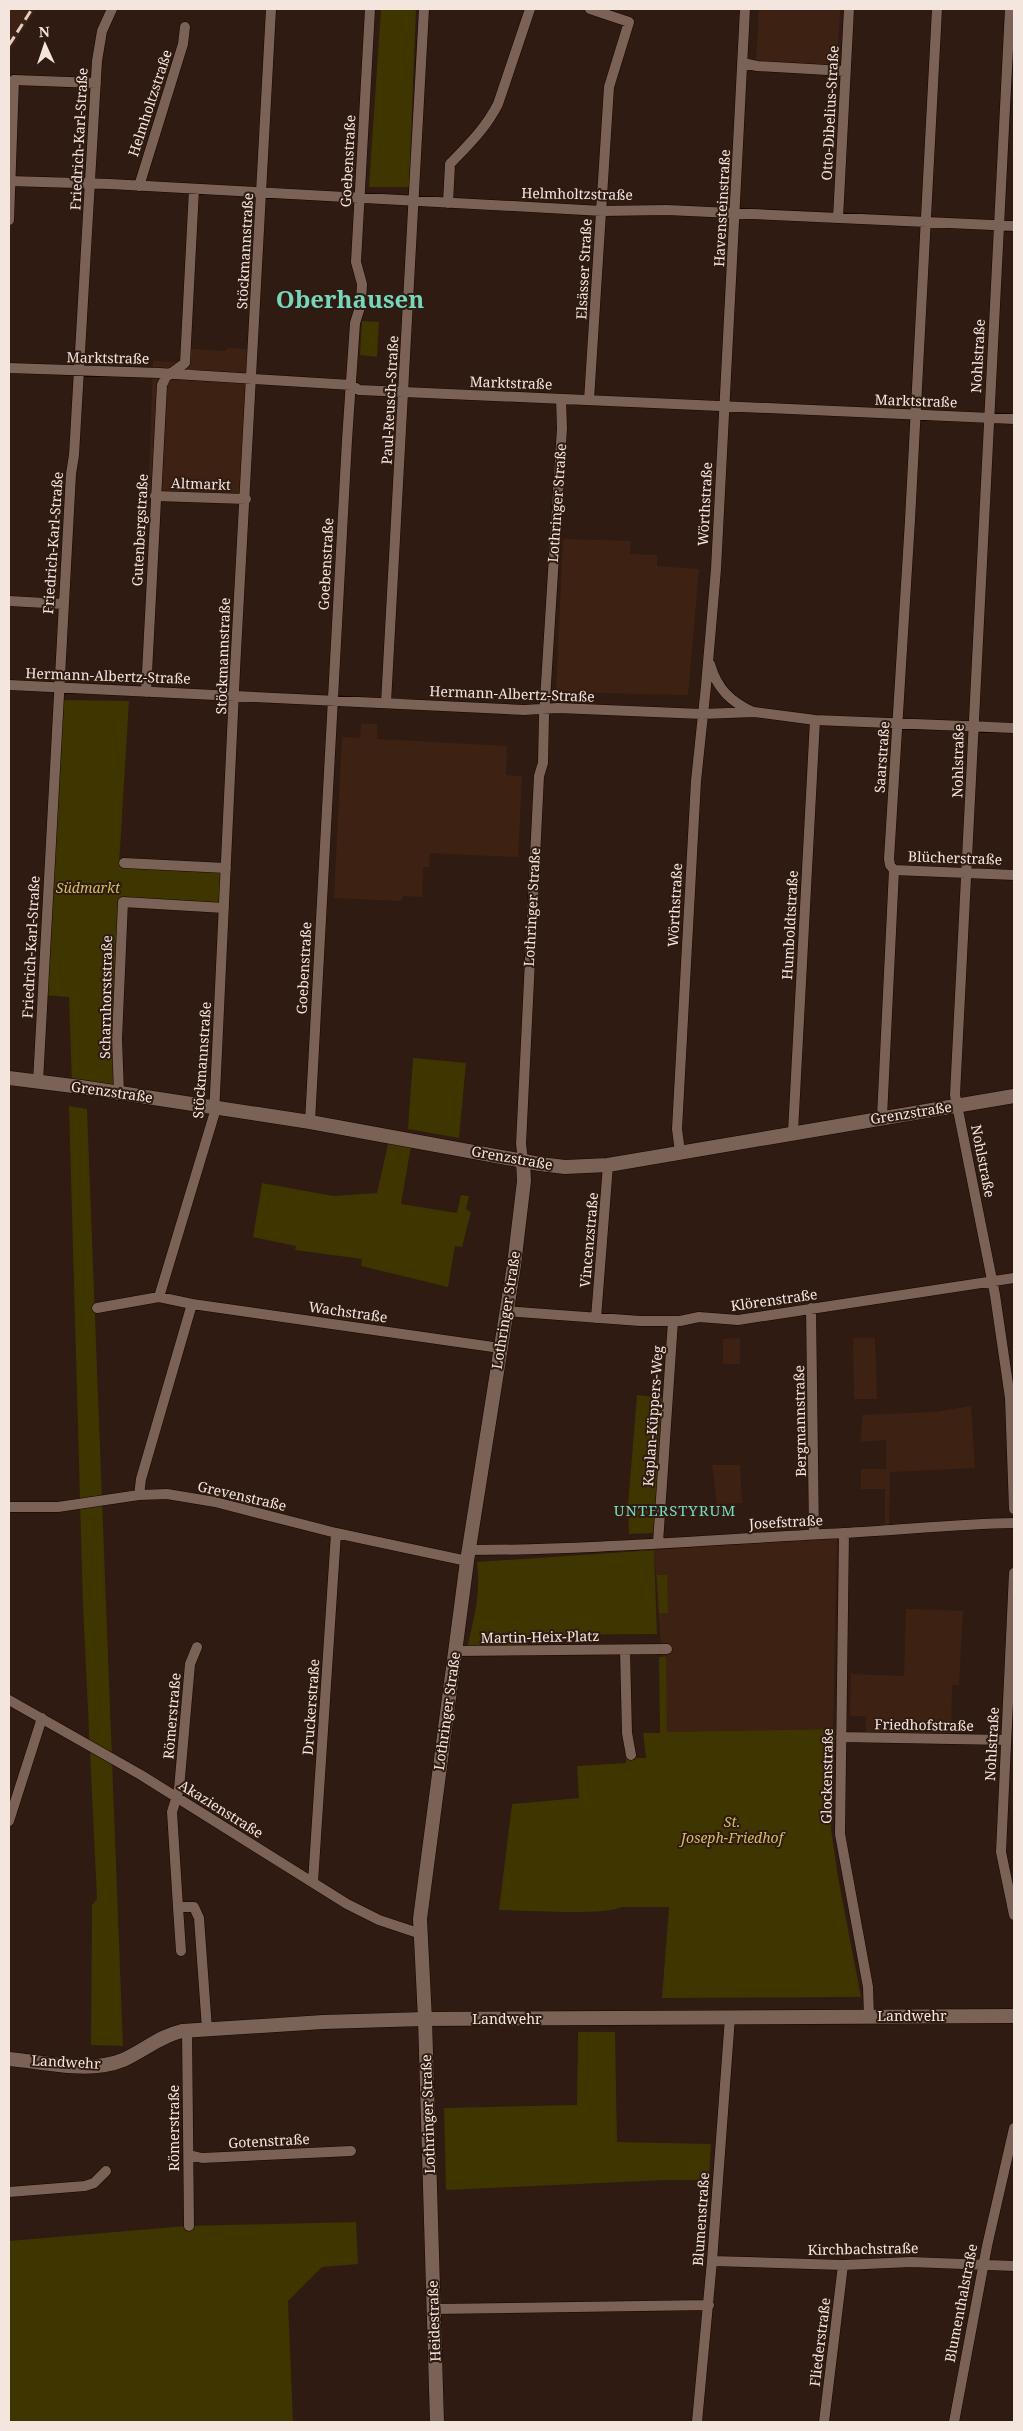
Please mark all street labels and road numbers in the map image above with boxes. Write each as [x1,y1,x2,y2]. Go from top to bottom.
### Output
street label: Otto-Dibelius-Straße [816,45,843,181]
street label: Helmholtzstraße [123,47,176,159]
street label: Friedrich-Karl-Straße [65,67,92,211]
street label: Goebenstraße [336,114,359,208]
street label: Havensteinstraße [709,149,734,267]
street label: Helmholtzstraße [521,183,633,204]
street label: Stöckmannstraße [232,192,257,310]
street label: Elsässer Straße [571,218,596,320]
street label: Nohlstraße [966,319,989,393]
street label: Paul-Reusch-Straße [377,335,402,465]
street label: Marktstraße [66,347,150,368]
street label: Marktstraße [469,372,553,393]
street label: Marktstraße [874,390,958,411]
street label: Lothringer Straße [543,443,570,563]
street label: Wörthstraße [693,461,716,547]
street label: Friedrich-Karl-Straße [38,471,67,615]
street label: Gutenbergstraße [127,473,152,587]
street label: Altmarkt [171,473,231,494]
street label: Goebenstraße [314,517,337,611]
street label: Stöckmannstraße [211,597,234,715]
street label: Hermann-Albertz-Straße [25,663,191,688]
street label: Hermann-Albertz-Straße [429,681,595,706]
street label: Saarstraße [870,720,893,794]
street label: Nohlstraße [947,724,968,798]
street label: Blücherstraße [908,846,1002,869]
street label: Lothringer Straße [519,847,544,967]
street label: Wörthstraße [663,862,686,948]
street label: Humboldtstraße [777,870,802,980]
street label: Friedrich-Karl-Straße [17,875,44,1019]
street label: Goebenstraße [292,921,315,1015]
street label: Scharnhorststraße [95,935,116,1059]
street label: Stöckmannstraße [188,1001,215,1119]
street label: Grenzstraße [70,1076,154,1107]
street label: Grenzstraße [869,1097,953,1128]
street label: Nohlstraße [967,1123,1000,1199]
street label: Grenzstraße [470,1141,554,1174]
street label: Vincenzstraße [575,1192,602,1288]
street label: Lothringer Straße [487,1250,524,1370]
street label: Klörenstraße [729,1284,818,1315]
street label: Wachstraße [307,1297,389,1326]
street label: Kaplan-Küppers-Weg [638,1344,667,1487]
street label: Bergmannstraße [789,1365,810,1477]
street label: Grevenstraße [196,1476,288,1515]
street label: Josefstraße [748,1510,823,1533]
street label: Martin-Heix-Platz [481,1626,599,1647]
street label: Lothringer Straße [429,1651,464,1771]
street label: Druckerstraße [298,1658,323,1756]
street label: Römerstraße [158,1672,185,1760]
street label: Nohlstraße [980,1707,1003,1781]
street label: Friedhofstraße [874,1714,974,1735]
street label: Glockenstraße [816,1728,837,1824]
street label: Akazienstraße [175,1775,267,1842]
street label: Landwehr [877,2006,947,2025]
street label: Landwehr [472,2009,542,2028]
street label: Landwehr [31,2050,102,2073]
street label: Lothringer Straße [416,2054,439,2174]
street label: Römerstraße [164,2085,183,2171]
street label: Gotenstraße [228,2129,310,2152]
street label: Blumenstraße [688,2171,713,2267]
street label: Kirchbachstraße [807,2238,919,2259]
street label: Blumenthalstraße [940,2242,981,2364]
street label: Heidestraße [423,2280,444,2362]
street label: Fliederstraße [805,2296,834,2387]

